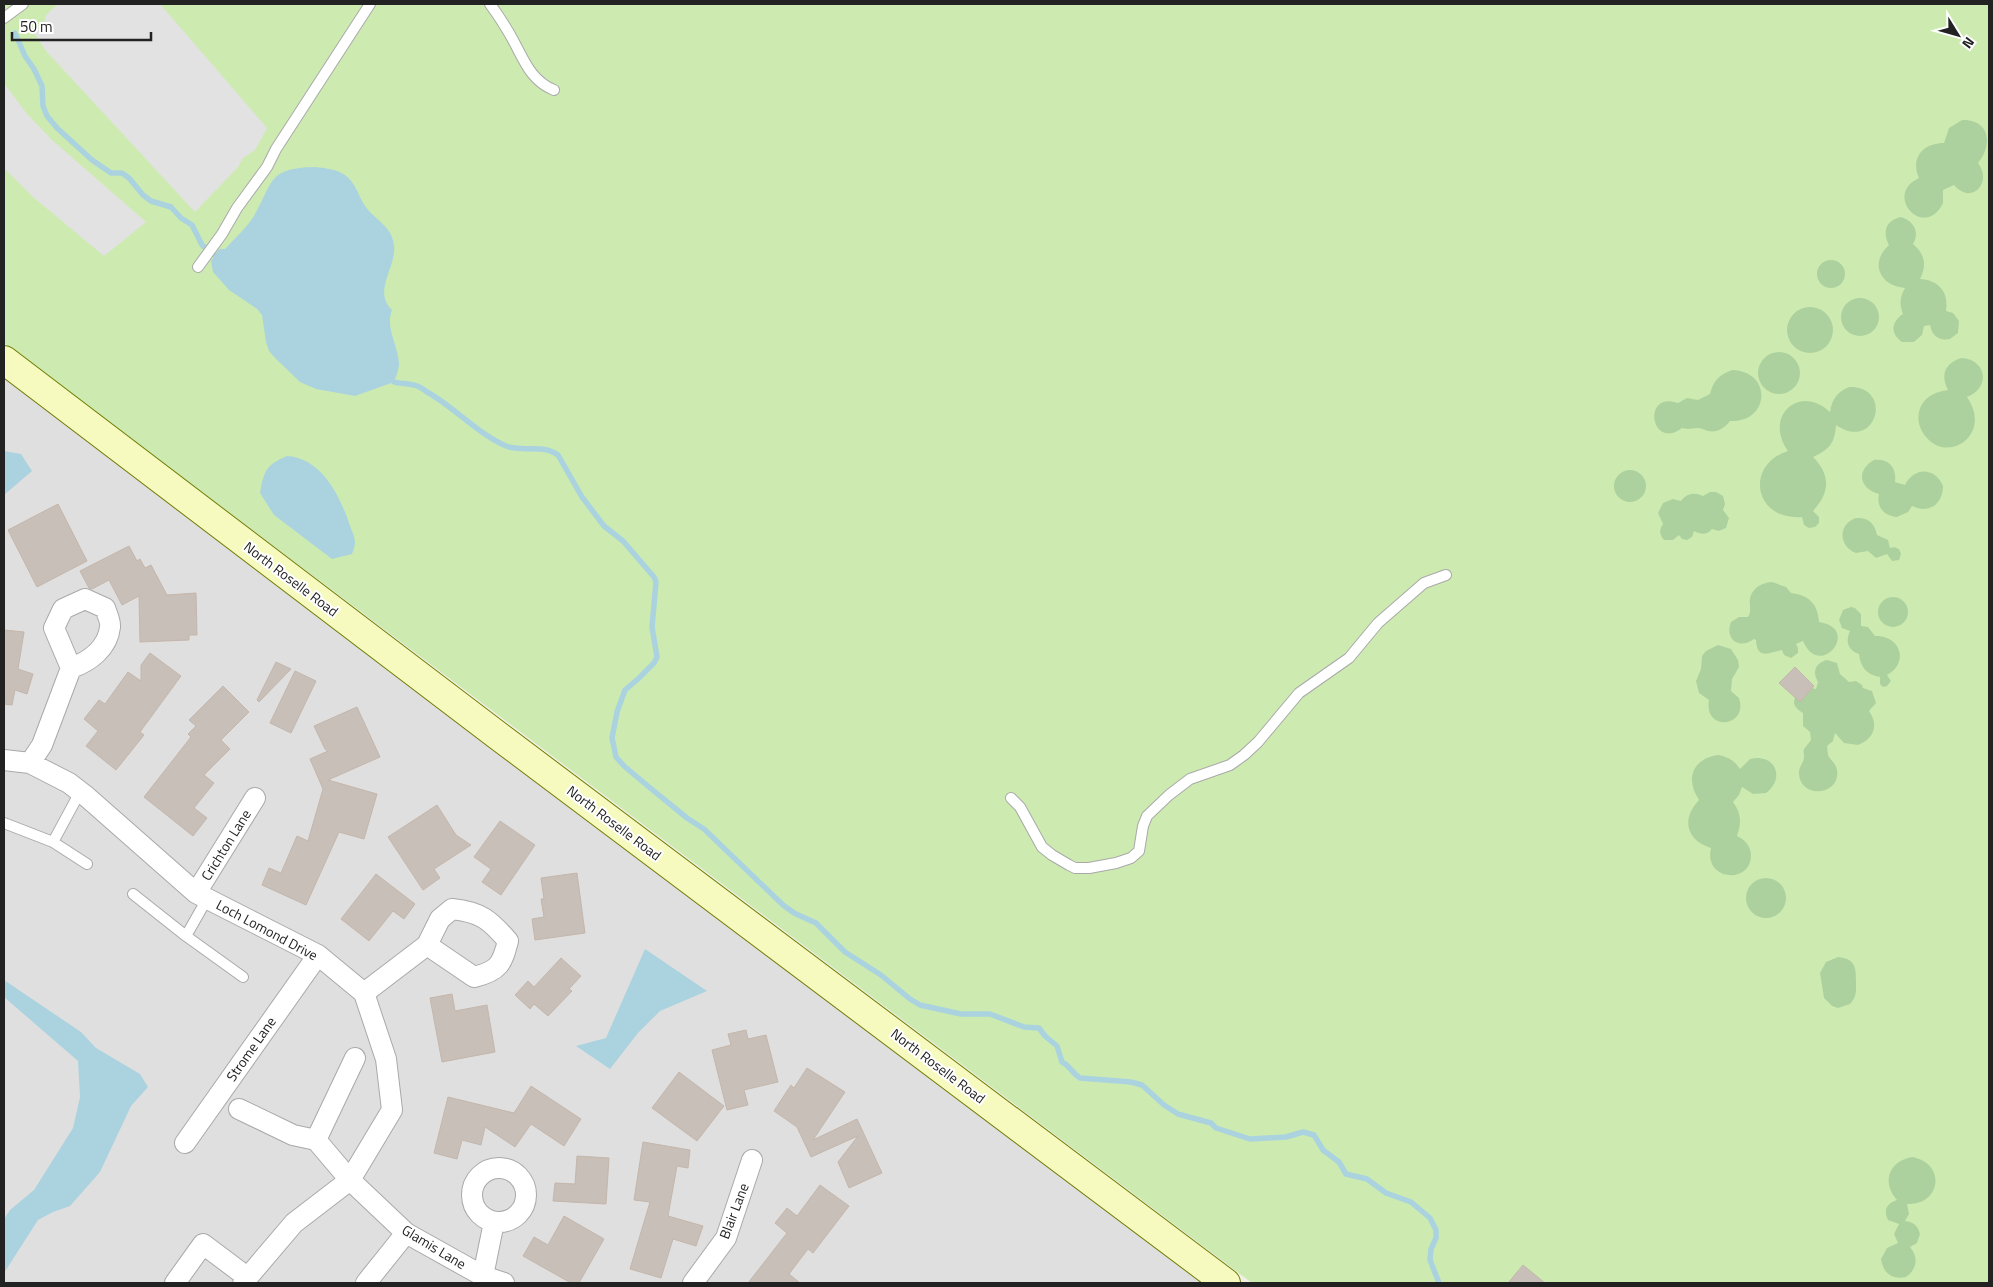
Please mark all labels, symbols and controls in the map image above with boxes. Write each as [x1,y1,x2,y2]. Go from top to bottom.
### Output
scale bar [12,10,151,42]
north arrow [1933,10,1983,60]
text: 50 m [20,15,53,38]
text: N [1957,33,1980,53]
street label: North Roselle Road [240,536,343,621]
street label: North Roselle Road [563,780,666,865]
street label: Crichton Lane [195,805,256,884]
street label: Loch Lomond Drive [213,894,322,965]
street label: Strome Lane [221,1012,281,1085]
street label: North Roselle Road [887,1023,990,1108]
street label: Blair Lane [713,1180,754,1242]
street label: Glamis Lane [398,1219,470,1274]

